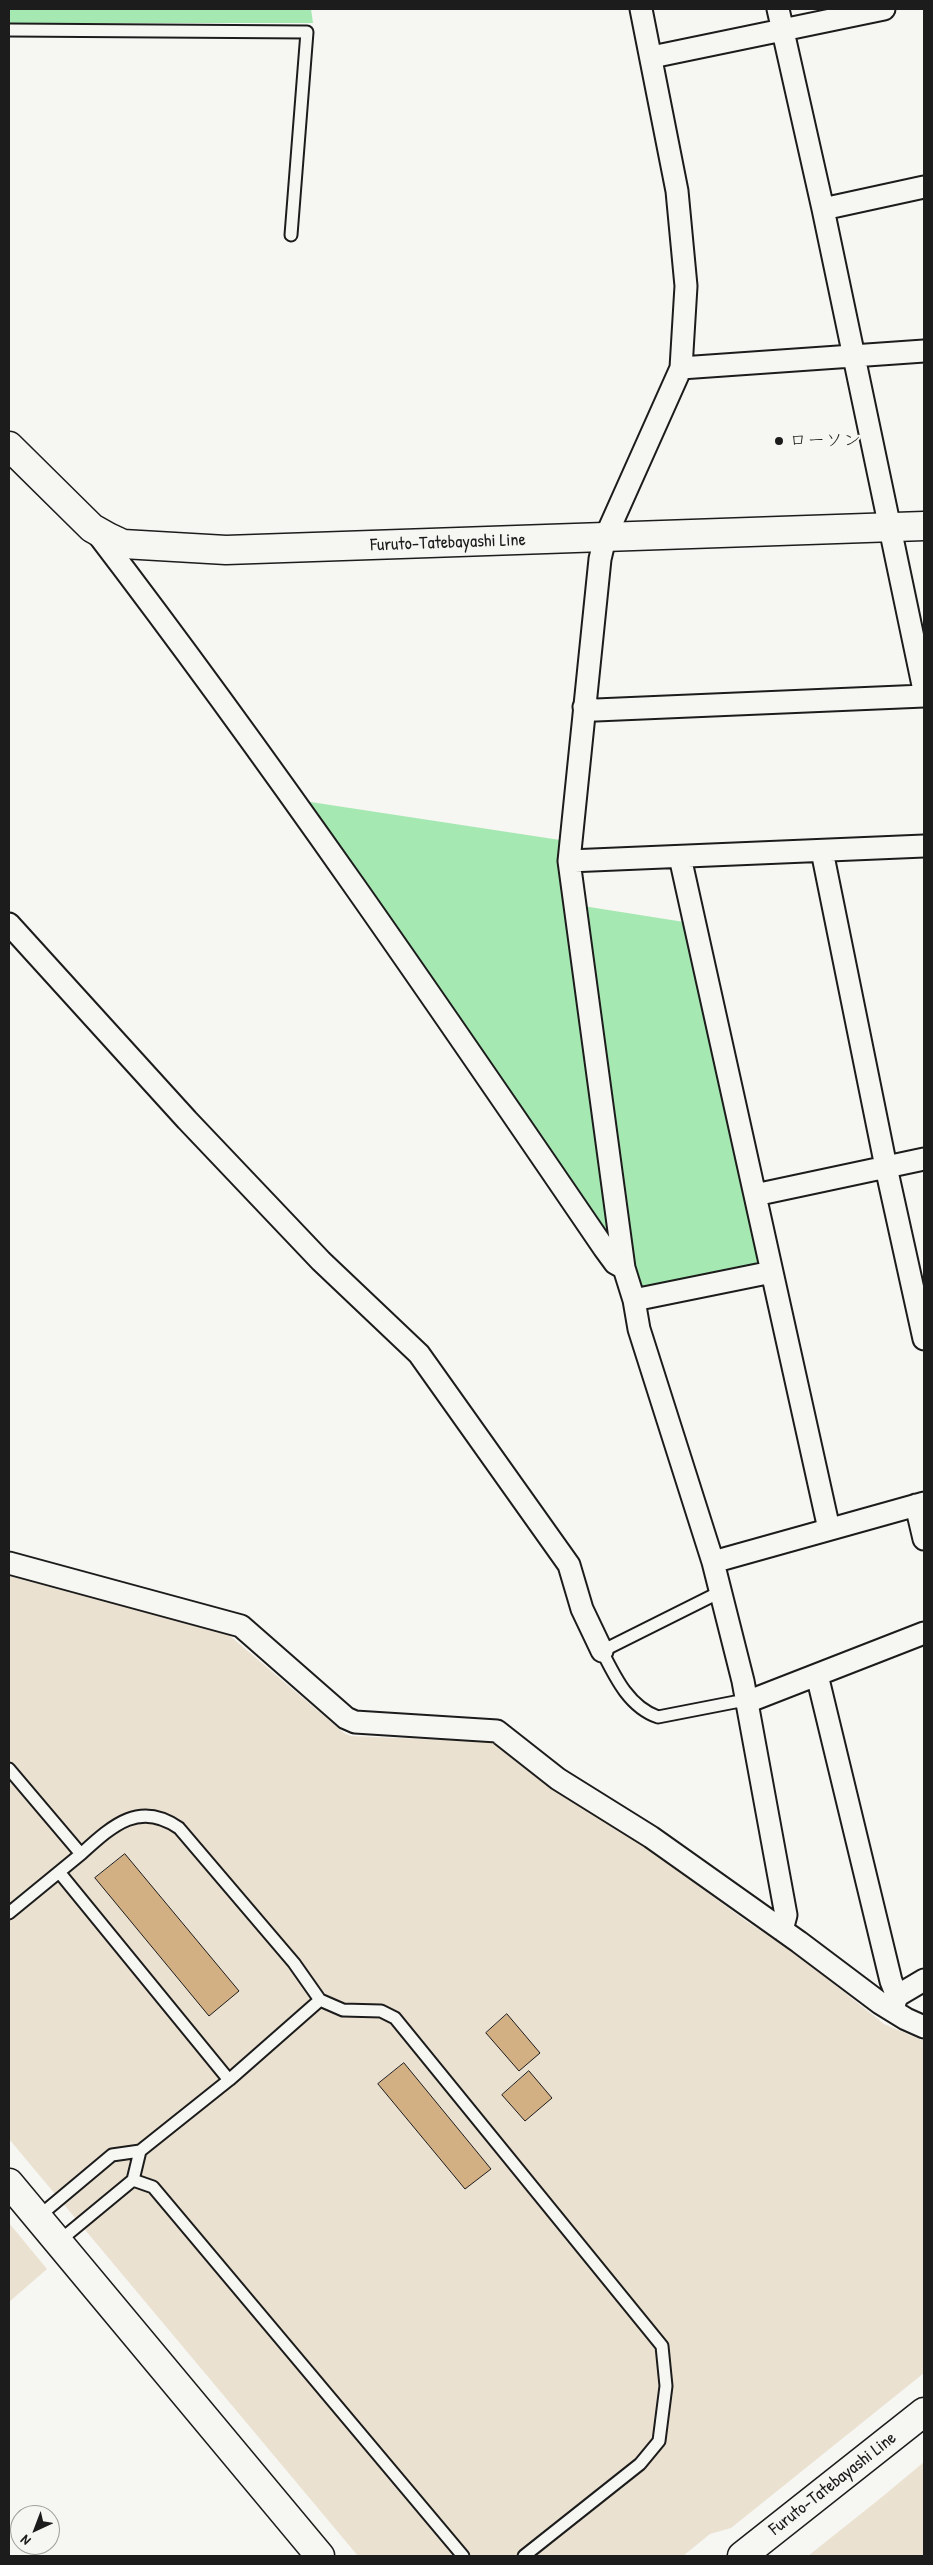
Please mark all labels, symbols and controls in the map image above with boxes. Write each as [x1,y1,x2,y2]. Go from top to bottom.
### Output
place label: ローソン [789,430,861,452]
marker: ローソン [773,435,785,447]
street label: Furuto-Tatebayashi Line [370,529,526,557]
street label: Furuto-Tatebayashi Line [765,2428,901,2540]
north arrow [10,2505,60,2555]
text: N [16,2531,34,2550]

